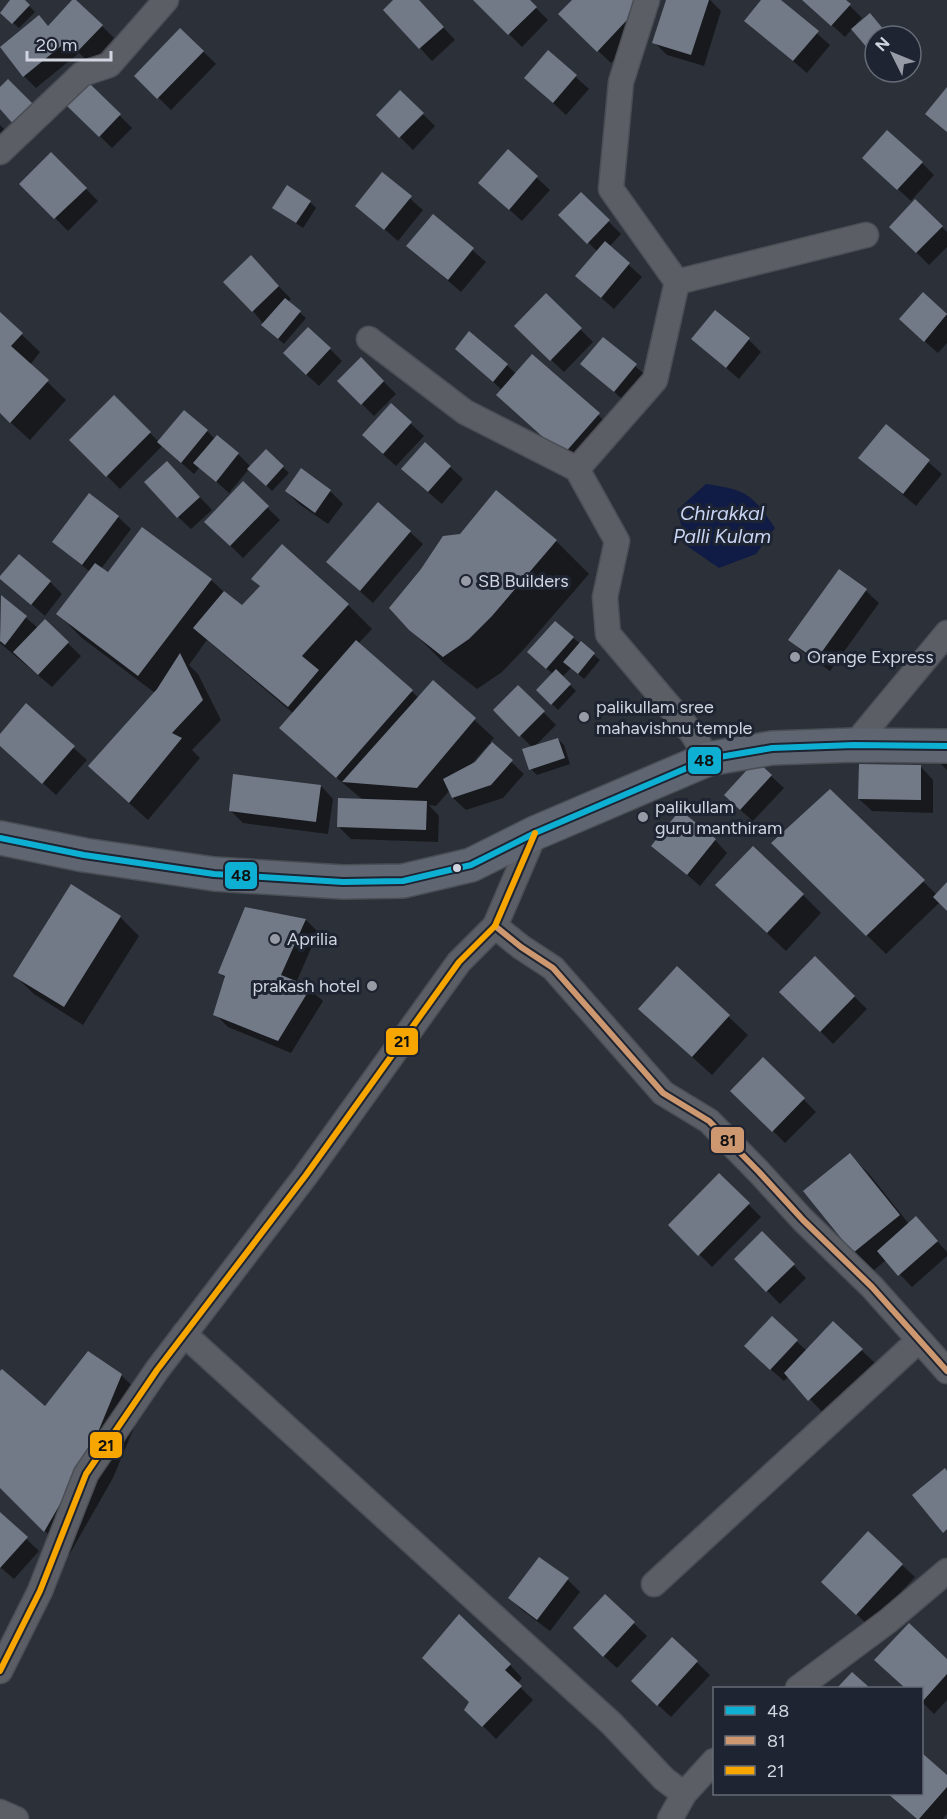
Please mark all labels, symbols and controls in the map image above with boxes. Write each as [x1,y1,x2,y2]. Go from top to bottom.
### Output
scale bar [27,24,111,62]
north arrow [863,24,923,84]
text: N [871,33,894,55]
text: 20 m [36,34,77,56]
water label: Chirakkal Palli Kulam [673,501,771,548]
place label: SB Builders [478,570,569,592]
marker: SB Builders [459,574,473,588]
place label: Orange Express [807,646,934,668]
marker: Orange Express [788,650,802,664]
place label: palikullam sree mahavishnu temple [596,696,753,739]
marker: palikullam sree mahavishnu temple [577,710,591,724]
line badge: 48 [687,746,722,775]
text: 48 [694,751,714,770]
place label: palikullam guru manthiram [655,796,782,839]
marker: palikullam guru manthiram [636,810,650,824]
line badge: 48 [224,861,258,890]
unlabelled marker [451,862,463,874]
text: 48 [231,866,251,885]
place label: Aprilia [287,928,337,950]
marker: Aprilia [268,932,282,946]
place label: prakash hotel [252,975,360,997]
marker: prakash hotel [365,979,379,993]
line badge: 21 [385,1027,419,1056]
text: 21 [394,1032,410,1051]
line badge: 81 [710,1126,745,1154]
text: 81 [720,1131,736,1150]
line badge: 21 [89,1431,123,1459]
text: 21 [98,1436,114,1455]
legend [713,1687,923,1795]
text: 48 [767,1700,789,1722]
text: 81 [767,1730,786,1752]
text: 21 [767,1760,785,1782]

